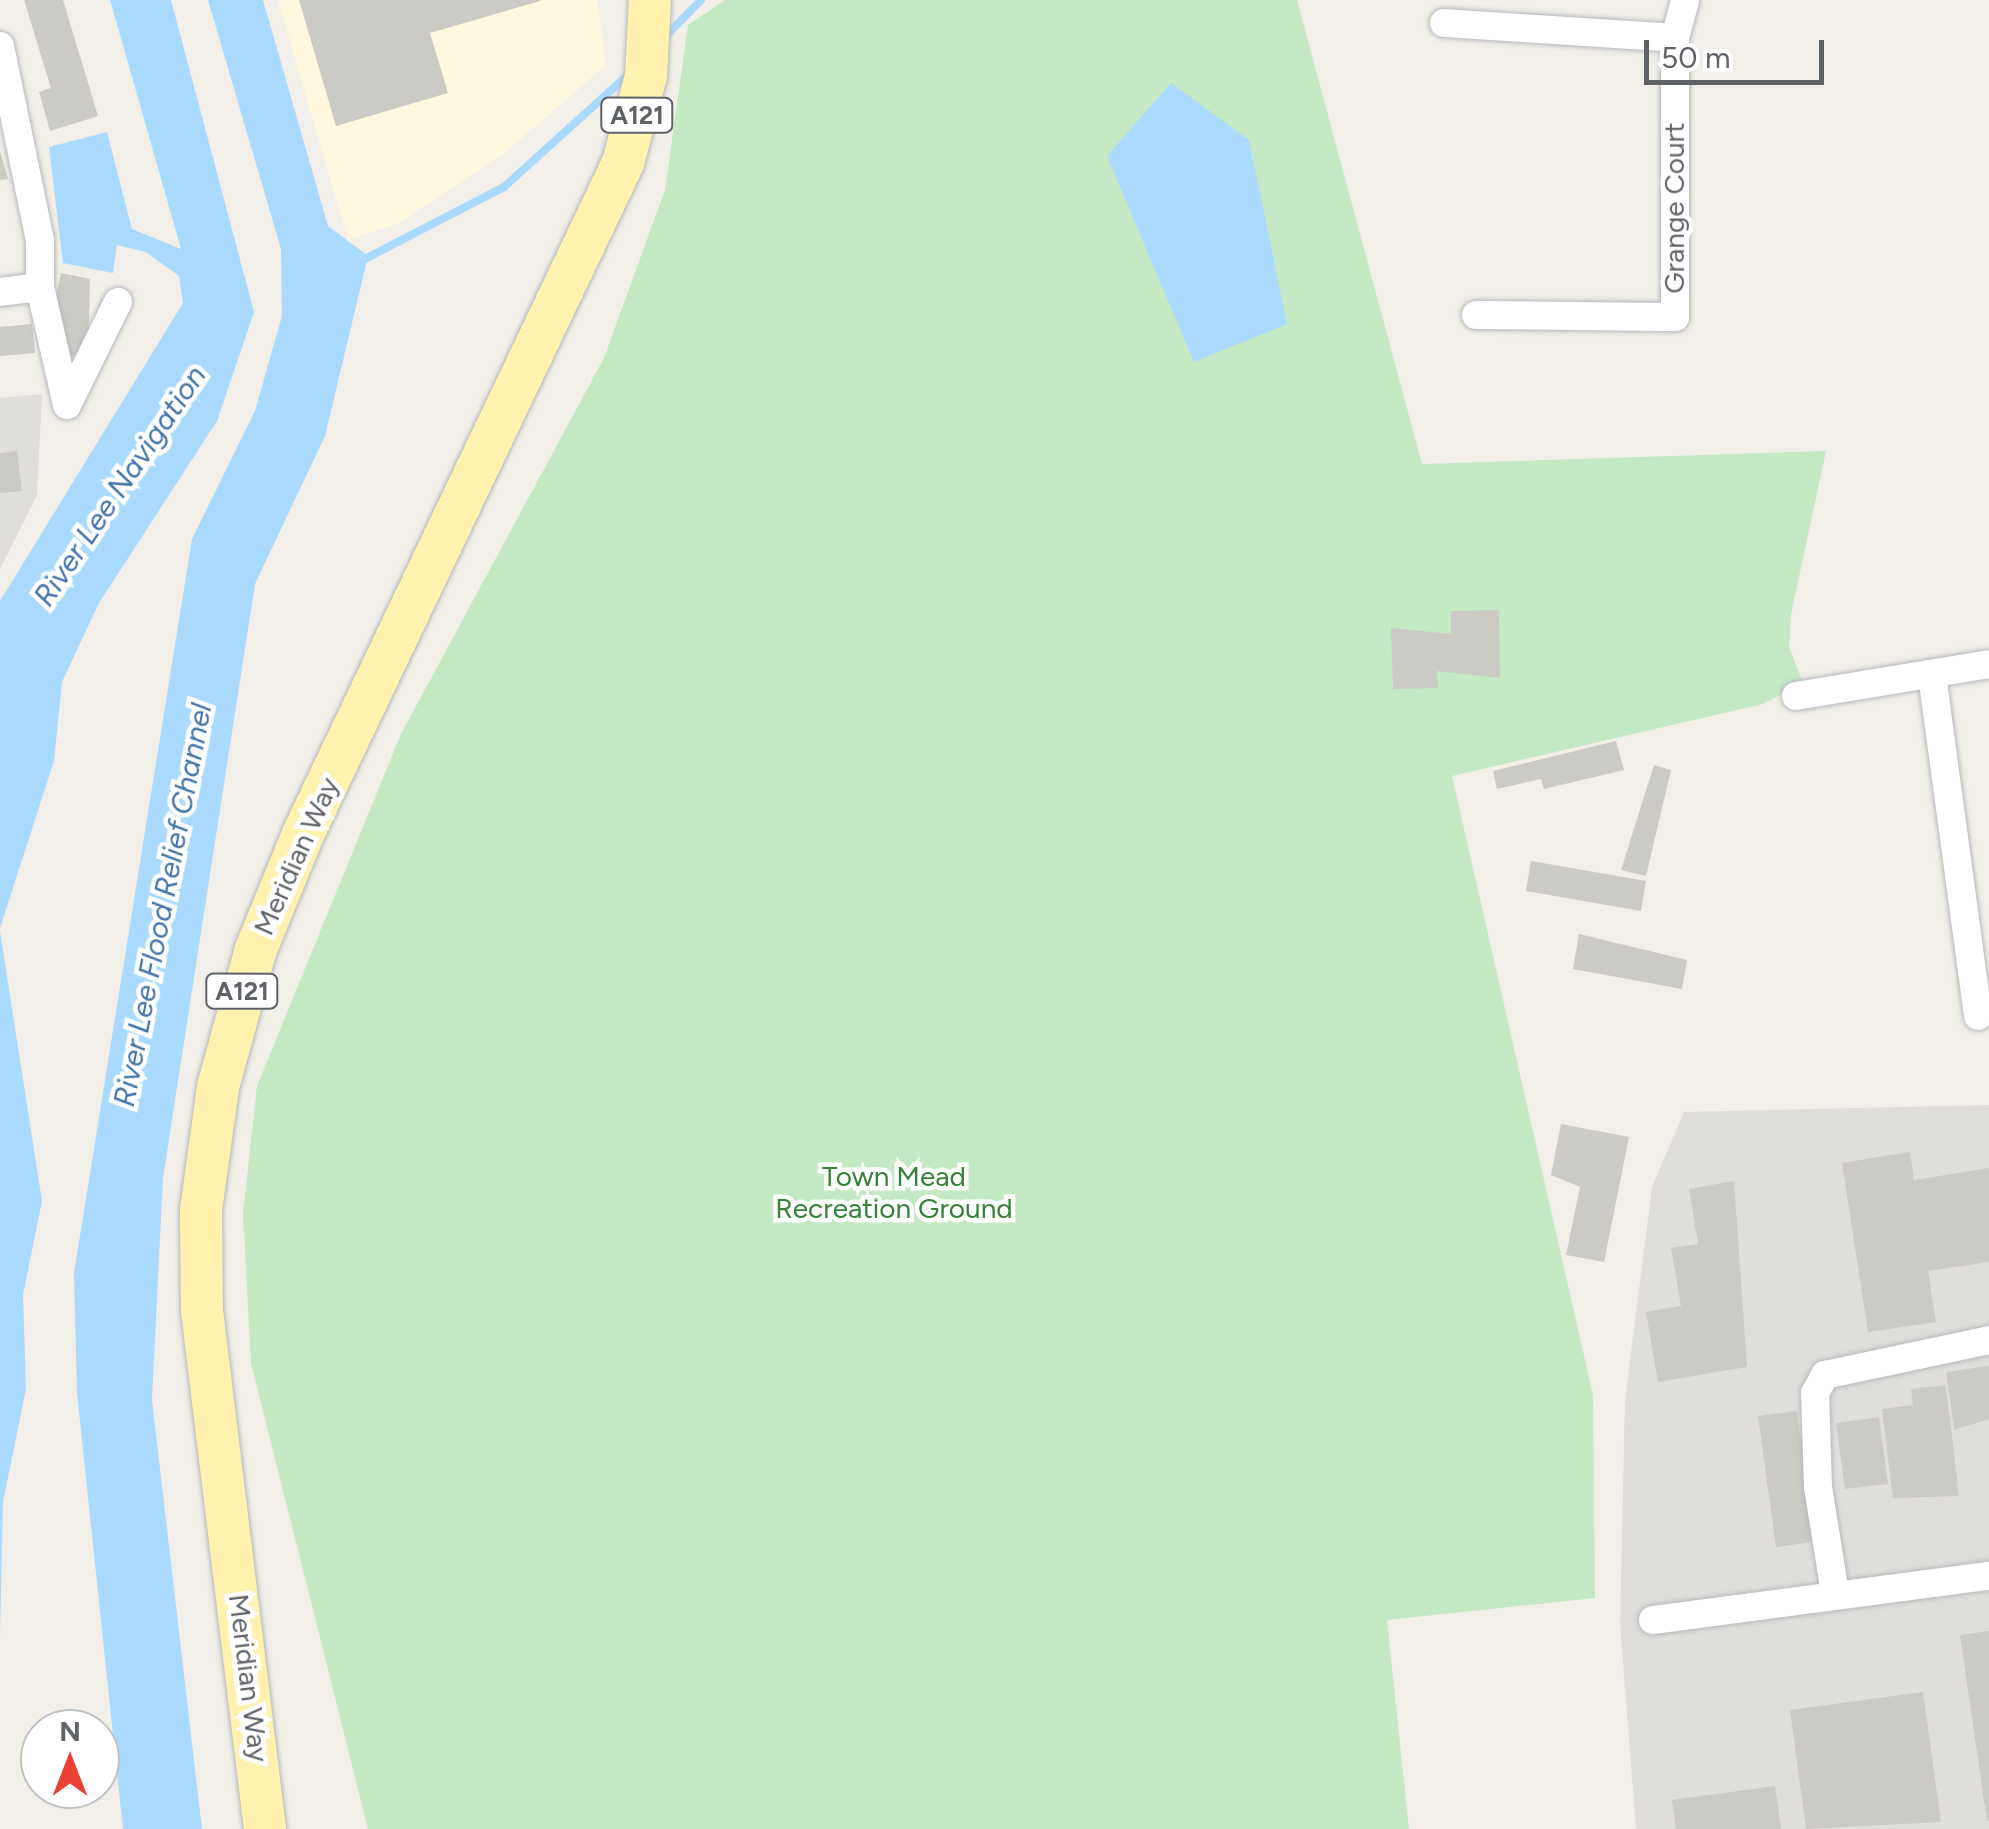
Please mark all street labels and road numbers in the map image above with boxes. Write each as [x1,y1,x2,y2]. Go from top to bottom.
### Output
road number: A121 [600,95,674,135]
street label: Grange Court [1657,122,1691,294]
street label: Meridian Way [246,772,346,940]
road number: A121 [204,971,280,1011]
street label: Meridian Way [222,1592,276,1764]

